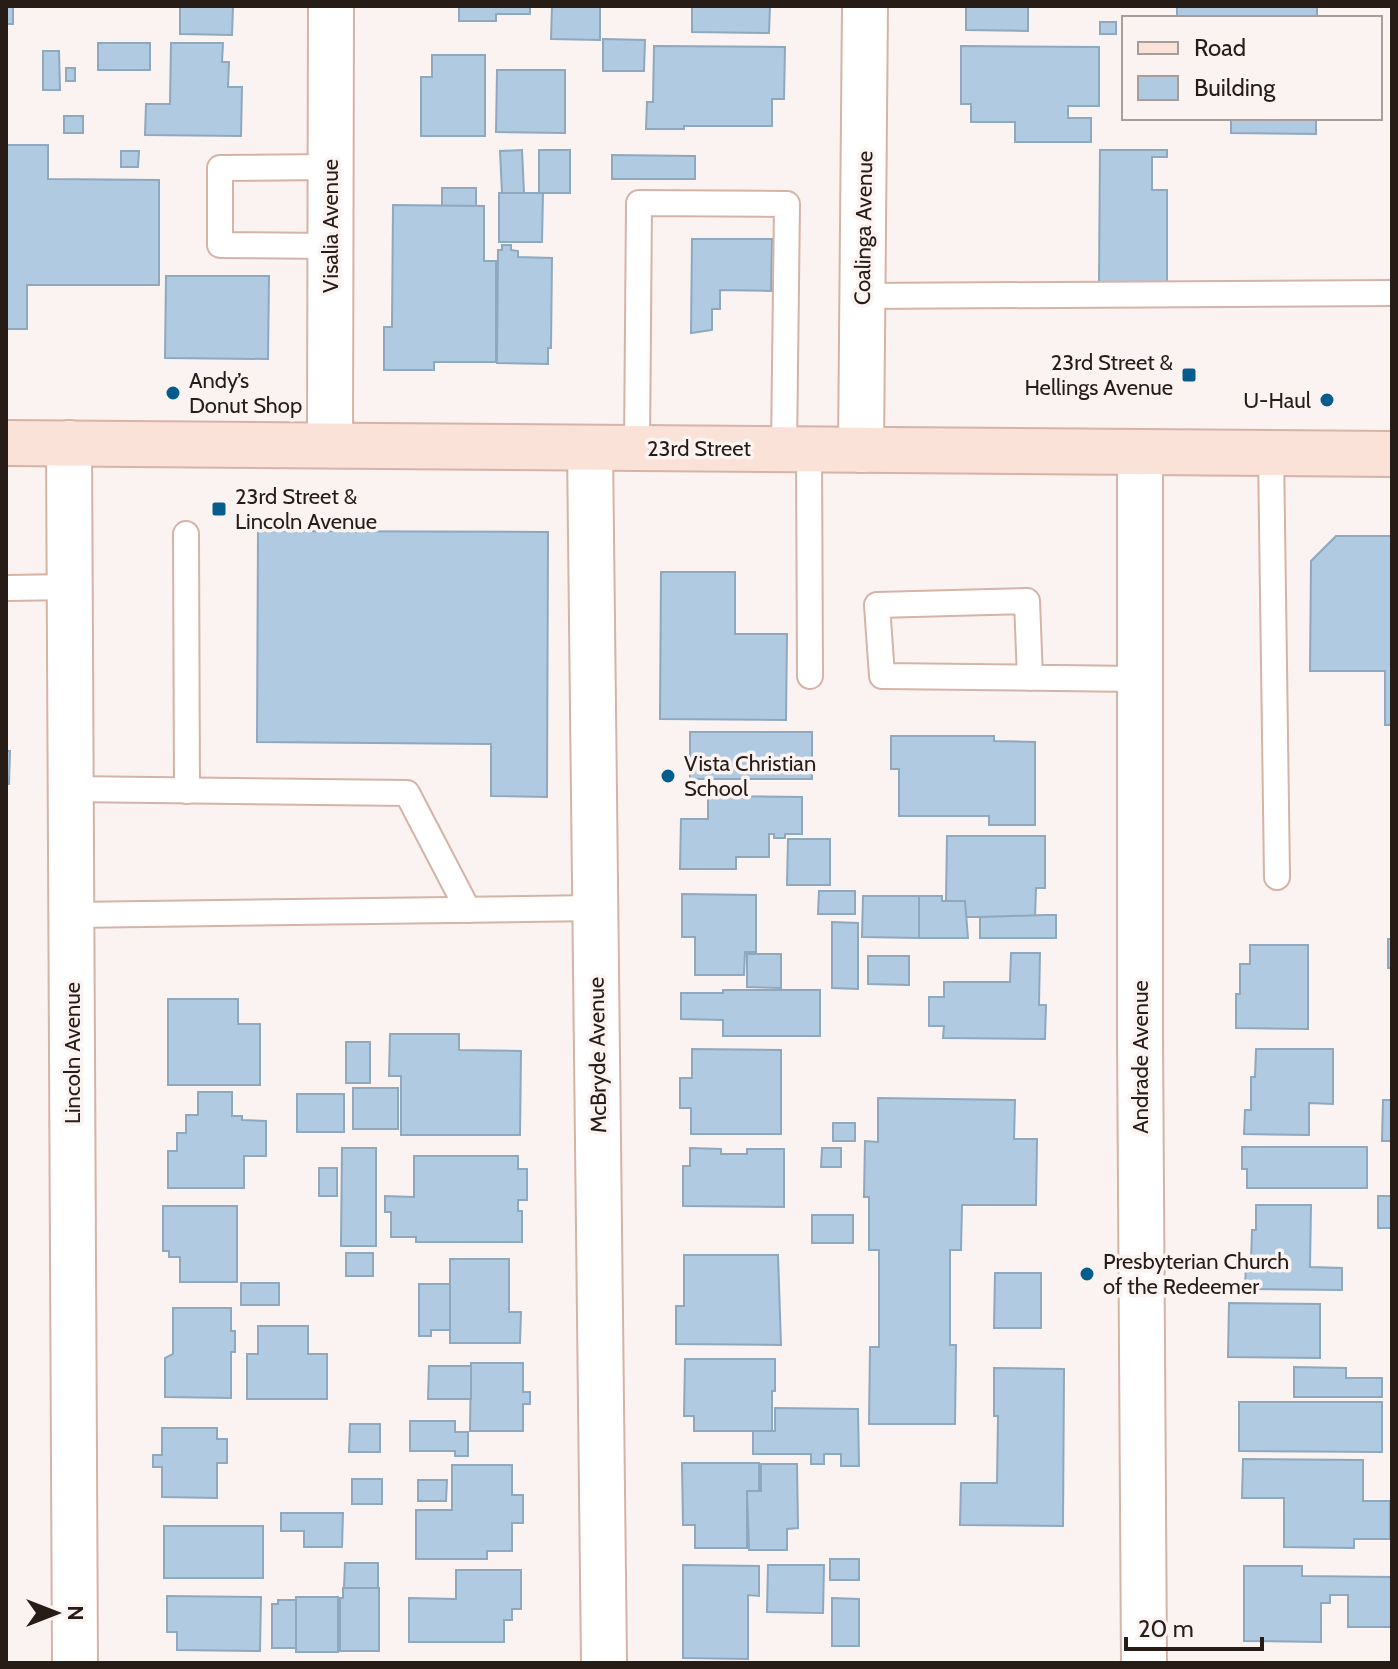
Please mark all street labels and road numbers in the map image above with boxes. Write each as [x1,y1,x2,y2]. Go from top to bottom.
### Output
street label: Coalinga Avenue [849,151,878,305]
street label: Visalia Avenue [317,159,344,293]
street label: 23rd Street [647,435,751,462]
street label: McBryde Avenue [583,977,612,1133]
street label: Andrade Avenue [1127,980,1154,1134]
street label: Lincoln Avenue [59,982,86,1124]

